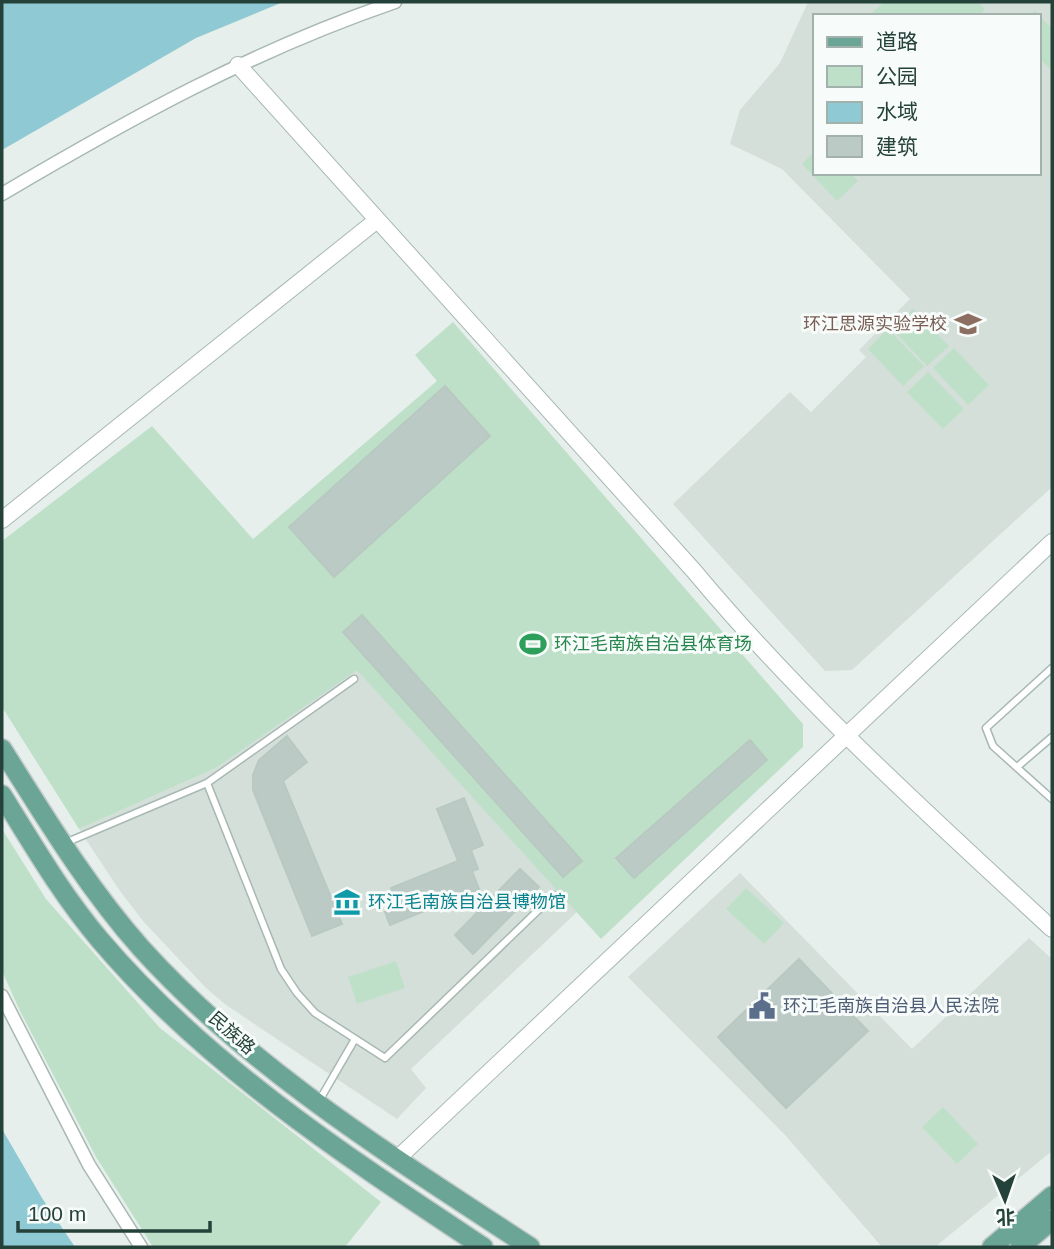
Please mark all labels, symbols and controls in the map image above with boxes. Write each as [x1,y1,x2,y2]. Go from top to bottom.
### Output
legend [813,14,1040,175]
text: 道路 [876,30,918,53]
text: 公园 [876,65,918,88]
text: 水域 [876,100,918,123]
text: 建筑 [876,135,918,158]
school or university icon: 环江思源实验学校 [953,309,983,339]
place label: 环江思源实验学校 [803,314,947,334]
sports icon: 环江毛南族自治县体育场 [518,629,548,659]
place label: 环江毛南族自治县体育场 [554,634,752,654]
museum icon: 环江毛南族自治县博物馆 [332,887,362,917]
place label: 环江毛南族自治县博物馆 [368,892,566,912]
public building icon: 环江毛南族自治县人民法院 [747,991,777,1021]
place label: 环江毛南族自治县人民法院 [783,996,999,1016]
street label: 民族路 [205,1008,259,1058]
north arrow [970,1165,1040,1235]
scale bar [18,1190,210,1234]
text: 100 m [28,1202,86,1225]
text: 北 [996,1206,1015,1227]

